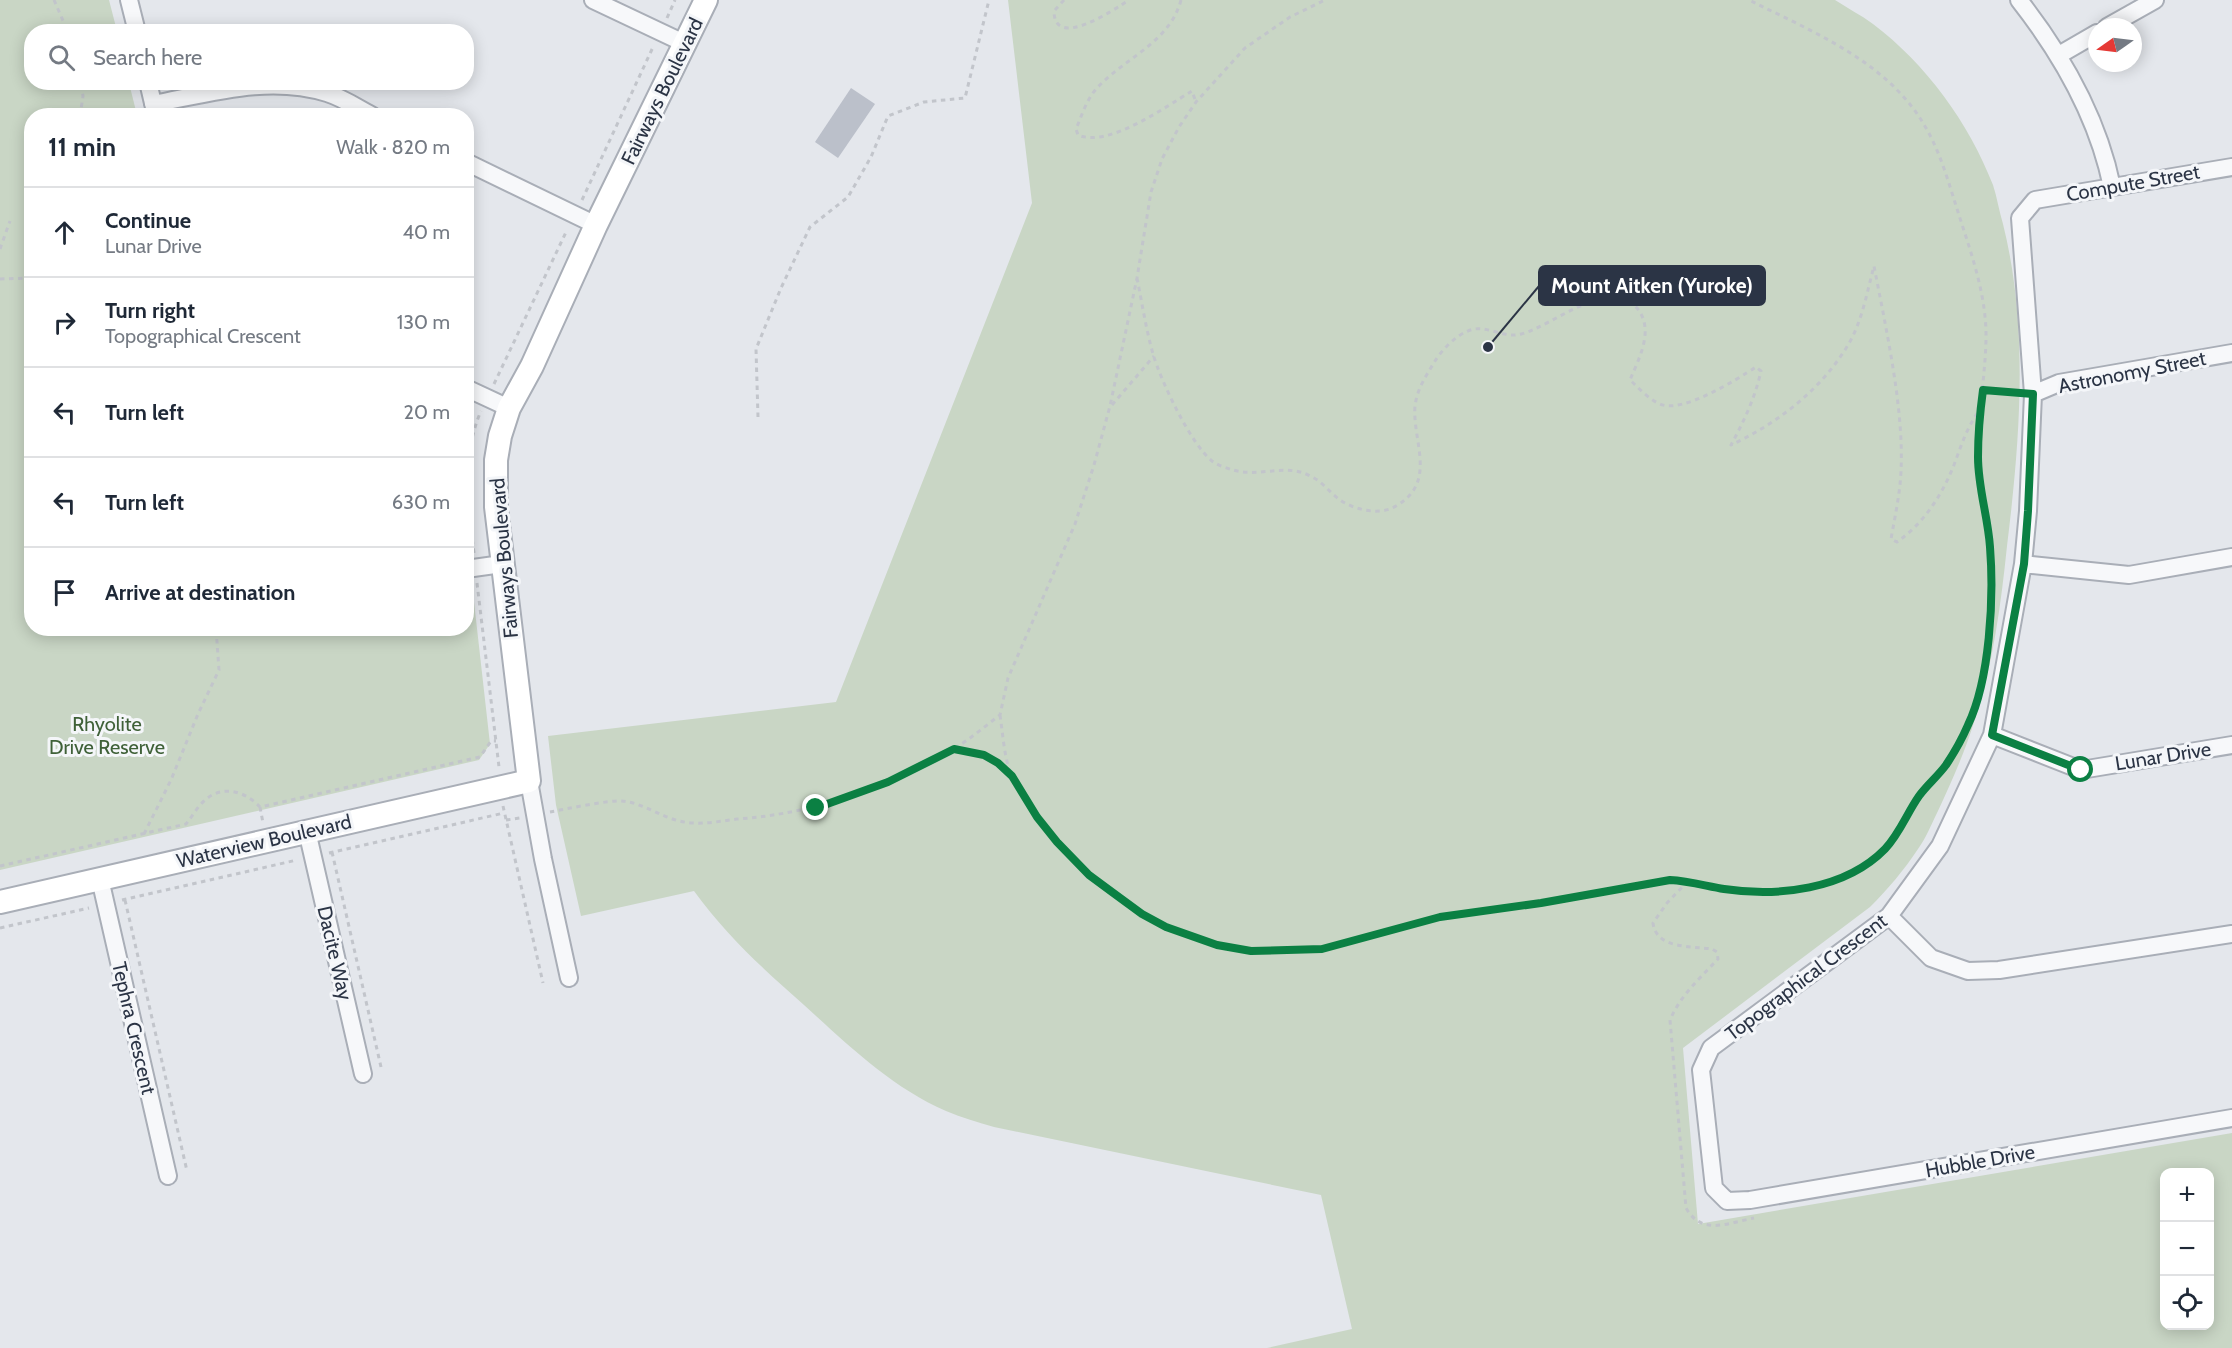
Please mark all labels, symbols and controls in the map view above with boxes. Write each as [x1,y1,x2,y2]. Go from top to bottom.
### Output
street label: Fairways Boulevard [616,14,708,168]
north arrow [2088,18,2142,72]
search box [24,24,474,90]
icon: search [45,41,78,74]
text: Search here [93,44,202,71]
text: 11 min [48,131,116,163]
text: Walk · 820 m [336,135,450,159]
street label: Compute Street [2064,159,2202,207]
text: Continue [105,207,191,234]
icon: ahead [48,216,81,249]
text: 40 m [402,220,450,244]
text: Lunar Drive [105,234,202,258]
callout: Mount Aitken (Yuroke) [1539,266,1765,305]
text: Mount Aitken (Yuroke) [1551,273,1753,298]
text: Turn right [105,297,195,324]
icon: right [48,306,81,339]
text: 130 m [397,310,450,334]
text: Topographical Crescent [105,324,301,348]
street label: Astronomy Street [2056,346,2208,398]
icon: left [48,396,81,429]
text: Turn left [105,399,184,426]
text: 20 m [404,400,450,424]
street label: Fairways Boulevard [485,477,523,639]
icon: left [48,486,81,519]
text: Turn left [105,489,184,516]
text: 630 m [392,490,450,514]
icon: arrive [48,576,81,609]
text: Arrive at destination [105,579,295,606]
park label: Rhyolite Drive Reserve [49,712,165,759]
street label: Lunar Drive [2113,737,2213,775]
route start [2067,756,2093,782]
route end [802,794,828,820]
street label: Waterview Boulevard [174,809,354,873]
street label: Dacite Way [312,903,358,1003]
street label: Topographical Crescent [1721,908,1892,1045]
street label: Tephra Crescent [107,959,161,1097]
street label: Hubble Drive [1923,1140,2037,1182]
map controls [2160,1168,2214,1330]
button: + [2160,1168,2214,1222]
button: − [2160,1222,2214,1276]
button: locate [2160,1276,2214,1330]

